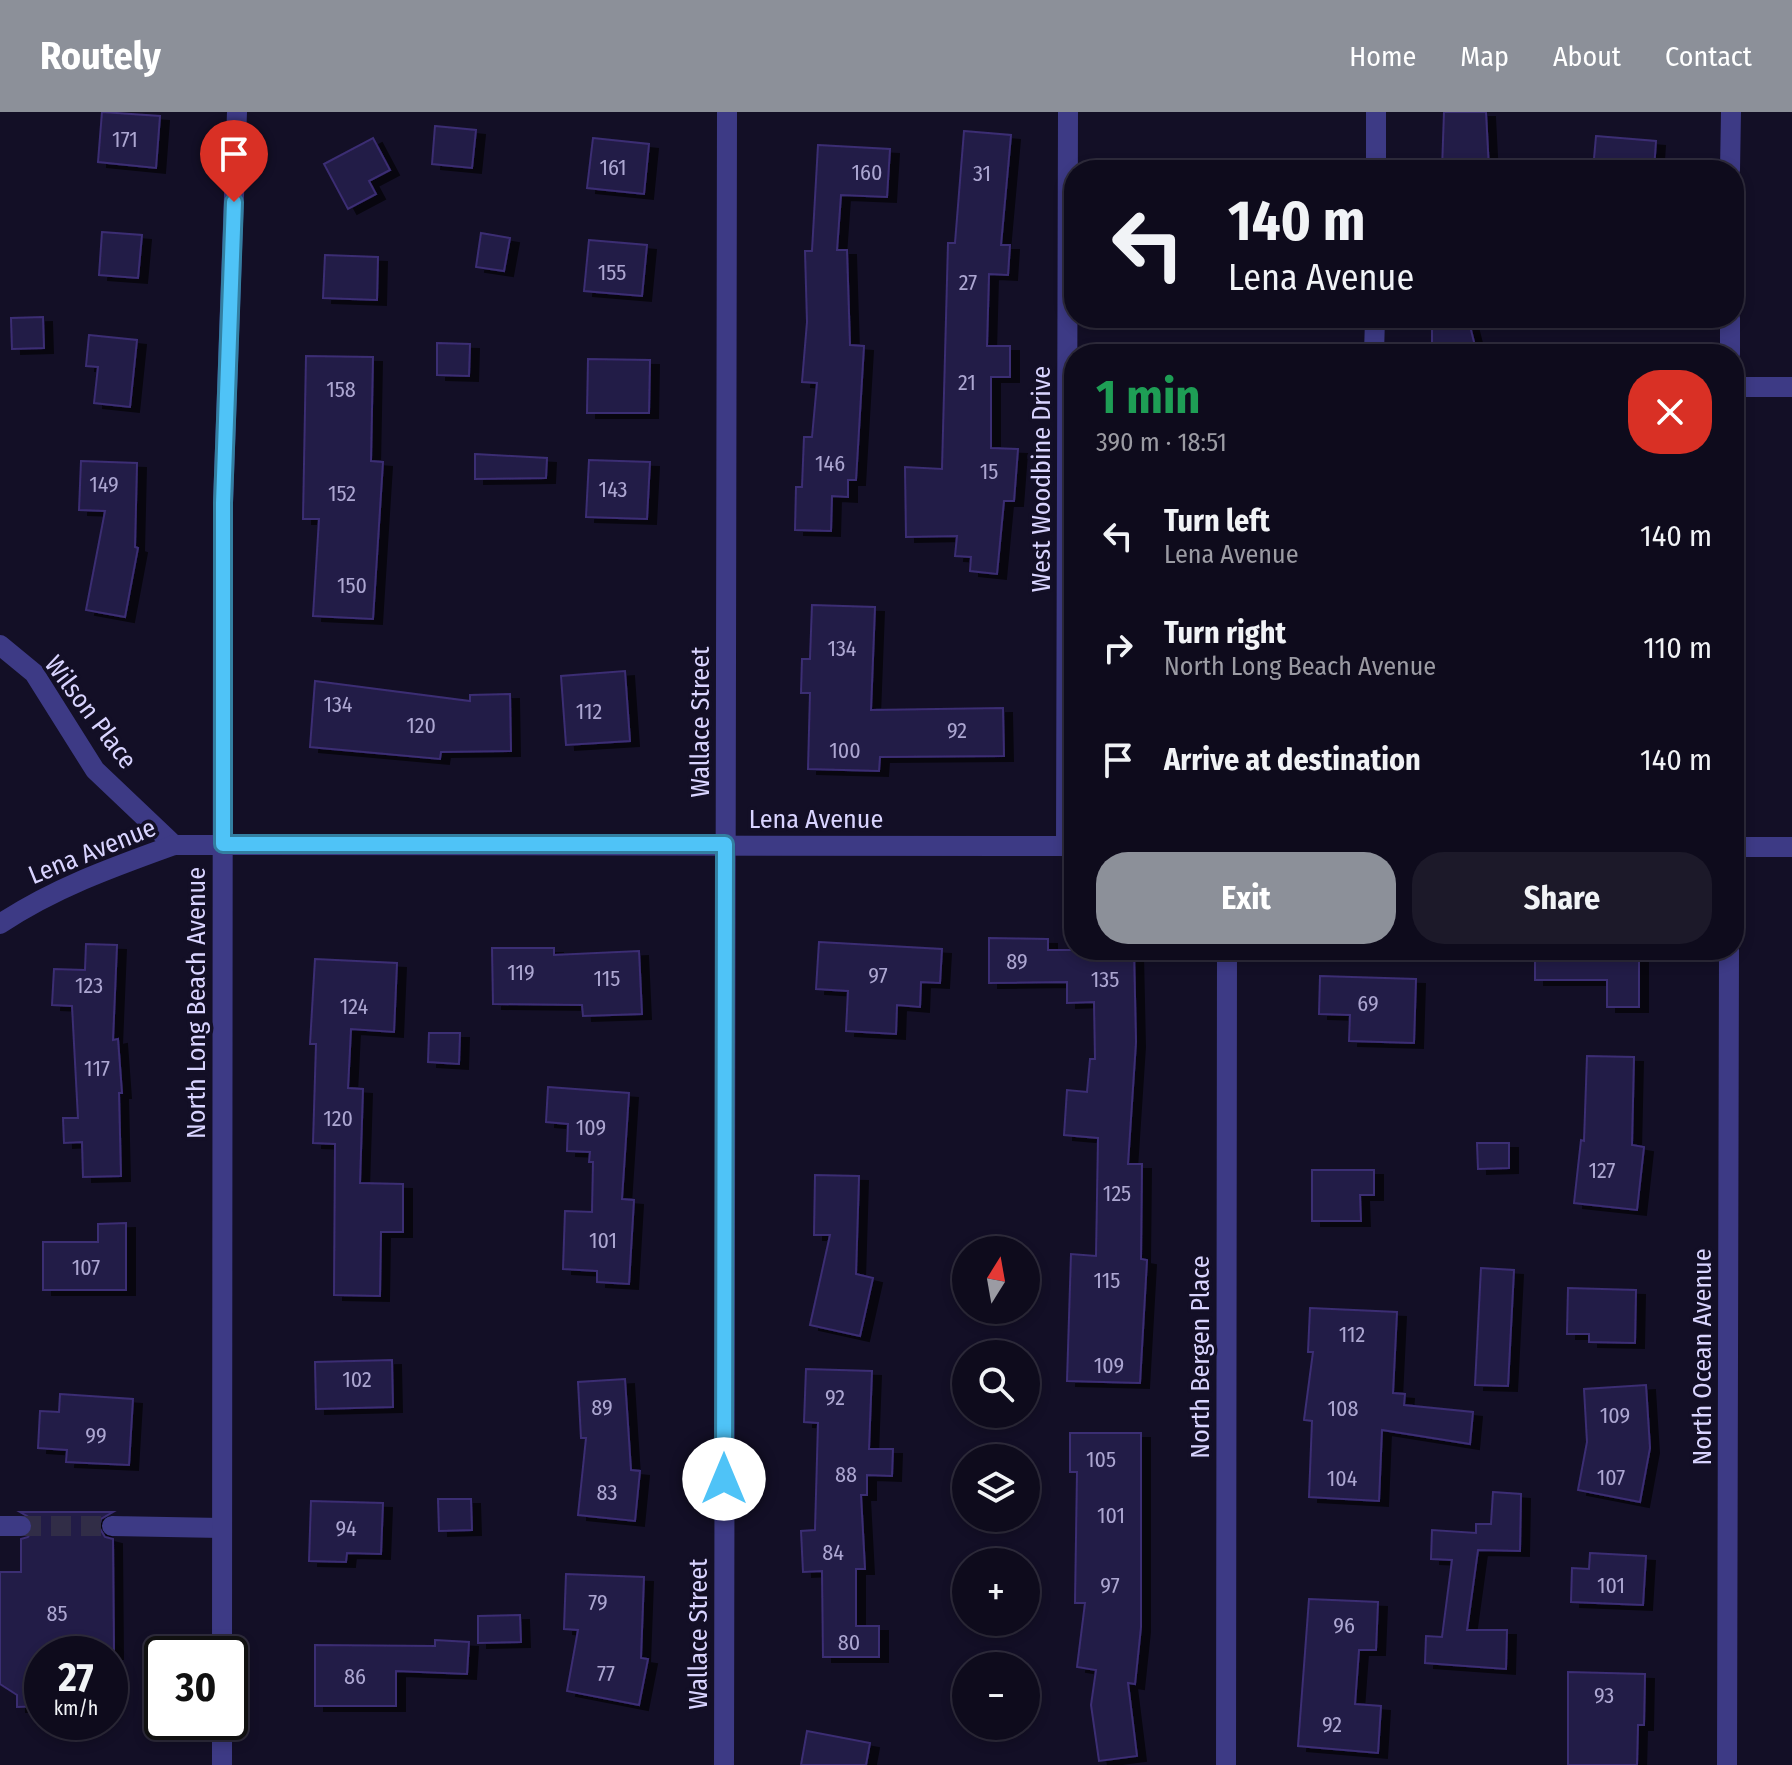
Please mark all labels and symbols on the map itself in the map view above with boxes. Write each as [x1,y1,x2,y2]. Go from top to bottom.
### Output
pin [200,120,268,202]
house number: 171 [112,126,138,153]
house number: 161 [599,154,627,181]
house number: 160 [852,159,882,186]
house number: 31 [973,160,991,187]
house number: 155 [598,259,626,286]
house number: 27 [959,269,977,296]
street label: West Woodbine Drive [1026,366,1057,592]
house number: 21 [958,369,976,396]
house number: 158 [326,376,356,403]
house number: 146 [815,450,845,477]
house number: 15 [980,458,998,485]
house number: 149 [89,471,119,498]
house number: 143 [599,476,627,503]
house number: 152 [328,480,356,507]
house number: 150 [337,572,367,599]
house number: 134 [827,635,857,662]
street label: Wallace Street [685,646,716,798]
street label: Wilson Place [38,650,143,775]
house number: 134 [323,691,353,718]
house number: 112 [576,698,602,725]
house number: 120 [406,712,436,739]
house number: 92 [947,717,967,744]
house number: 100 [829,737,861,764]
street label: Lena Avenue [749,804,883,835]
street label: Lena Avenue [24,812,160,891]
street label: North Long Beach Avenue [181,867,212,1139]
house number: 89 [1006,948,1028,975]
house number: 119 [507,959,535,986]
house number: 97 [868,962,888,989]
house number: 115 [594,965,620,992]
house number: 135 [1091,966,1119,993]
house number: 123 [75,972,103,999]
house number: 69 [1357,990,1379,1017]
house number: 124 [340,993,369,1020]
house number: 117 [84,1055,110,1082]
house number: 120 [323,1105,353,1132]
house number: 109 [576,1114,606,1141]
house number: 127 [1588,1157,1616,1184]
house number: 125 [1103,1180,1131,1207]
house number: 101 [589,1227,617,1254]
north arrow [952,1236,1040,1324]
street label: North Ocean Avenue [1687,1248,1718,1466]
house number: 107 [72,1254,100,1281]
street label: North Bergen Place [1185,1255,1216,1459]
house number: 115 [1094,1267,1120,1294]
house number: 112 [1339,1321,1365,1348]
house number: 109 [1094,1352,1124,1379]
house number: 102 [342,1366,372,1393]
house number: 92 [825,1384,845,1411]
house number: 89 [591,1394,613,1421]
house number: 108 [1327,1395,1359,1422]
house number: 109 [1600,1402,1630,1429]
house number: 99 [85,1422,107,1449]
position arrow [682,1437,766,1521]
house number: 105 [1086,1446,1116,1473]
house number: 88 [835,1461,857,1488]
house number: 107 [1597,1464,1625,1491]
house number: 104 [1327,1465,1358,1492]
house number: 83 [597,1479,617,1506]
house number: 101 [1097,1502,1125,1529]
house number: 94 [335,1515,357,1542]
house number: 84 [822,1539,844,1566]
street label: Wallace Street [683,1558,714,1710]
house number: 97 [1100,1572,1120,1599]
house number: 101 [1597,1572,1625,1599]
house number: 79 [588,1589,608,1616]
house number: 85 [46,1600,68,1627]
house number: 96 [1333,1612,1355,1639]
house number: 80 [838,1629,860,1656]
speed limit sign: 30 [144,1636,248,1740]
house number: 77 [597,1660,615,1687]
house number: 86 [344,1663,366,1690]
house number: 93 [1594,1682,1614,1709]
house number: 92 [1322,1711,1342,1738]

